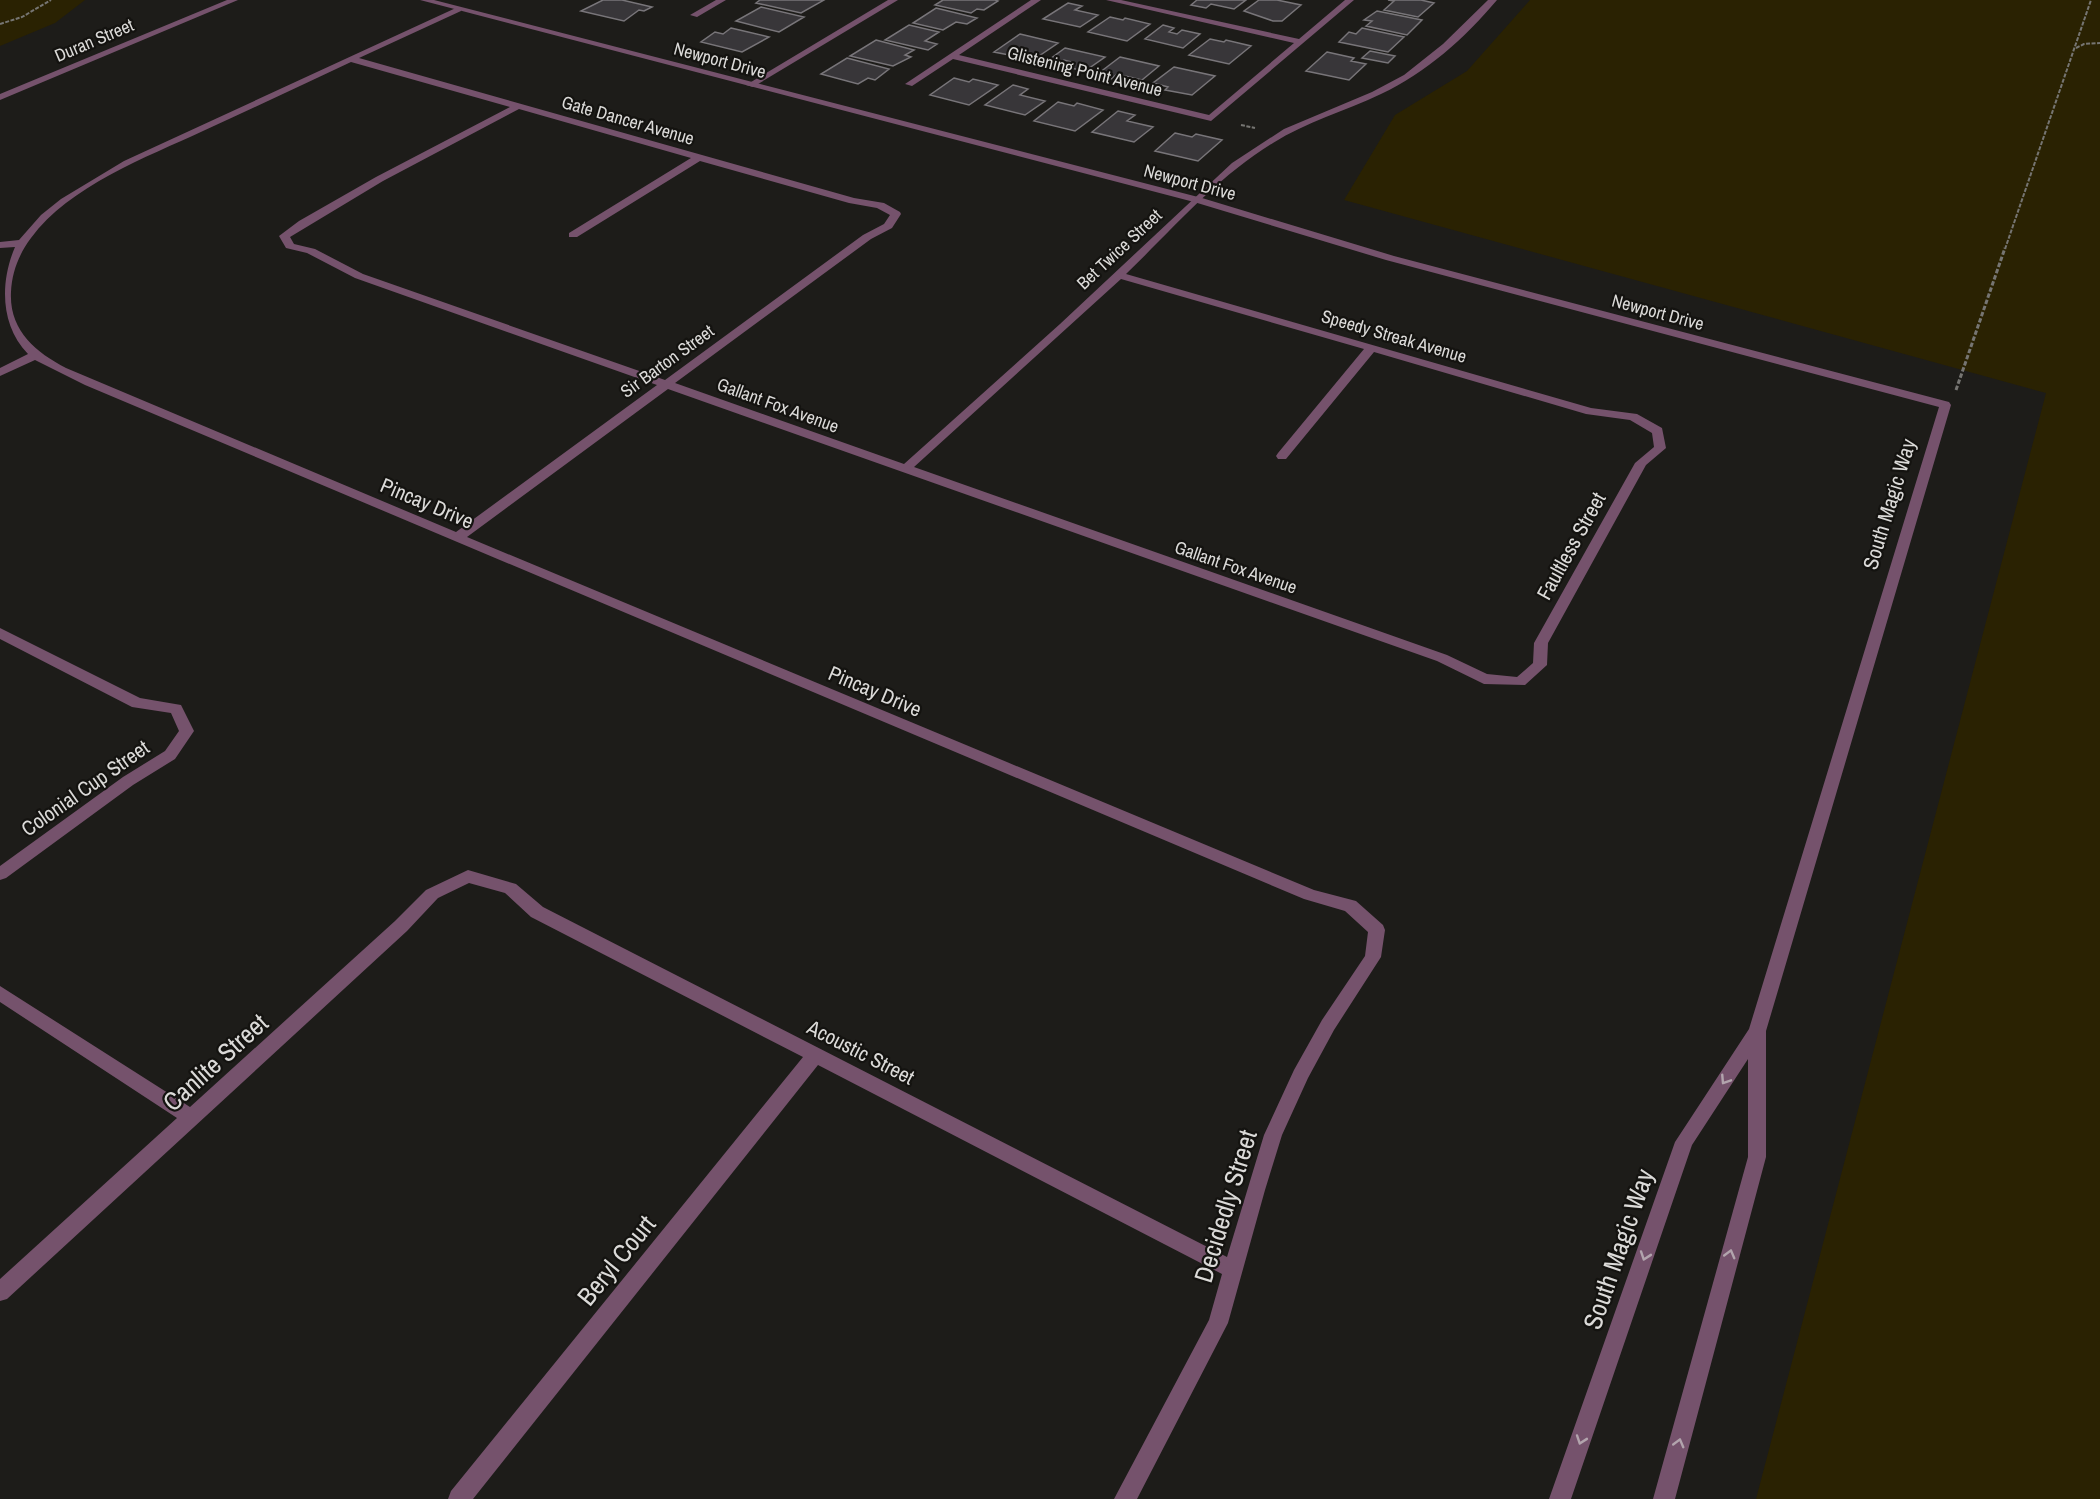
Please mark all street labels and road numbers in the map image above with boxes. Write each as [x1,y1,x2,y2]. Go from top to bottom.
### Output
street label: Duran Street [51,12,137,68]
street label: Newport Drive [671,36,769,84]
street label: Glistening Point Avenue [1005,40,1165,102]
street label: Gate Dancer Avenue [559,89,697,151]
street label: Newport Drive [1141,158,1239,206]
street label: Bet Twice Street [1071,203,1167,295]
street label: Newport Drive [1609,288,1707,336]
street label: Speedy Streak Avenue [1318,303,1470,369]
street label: Sir Barton Street [615,319,719,403]
street label: Gallant Fox Avenue [714,371,842,439]
street label: South Magic Way [1855,435,1923,573]
street label: Pincay Drive [376,470,478,536]
street label: Faultless Street [1530,487,1613,605]
street label: Gallant Fox Avenue [1171,534,1301,600]
street label: Pincay Drive [824,658,926,724]
street label: Colonial Cup Street [15,733,155,843]
street label: Canlite Street [155,1005,275,1119]
street label: Acoustic Street [801,1012,920,1092]
street label: Decidedly Street [1185,1125,1265,1286]
street label: South Magic Way [1574,1164,1662,1334]
street label: Beryl Court [569,1208,663,1312]

